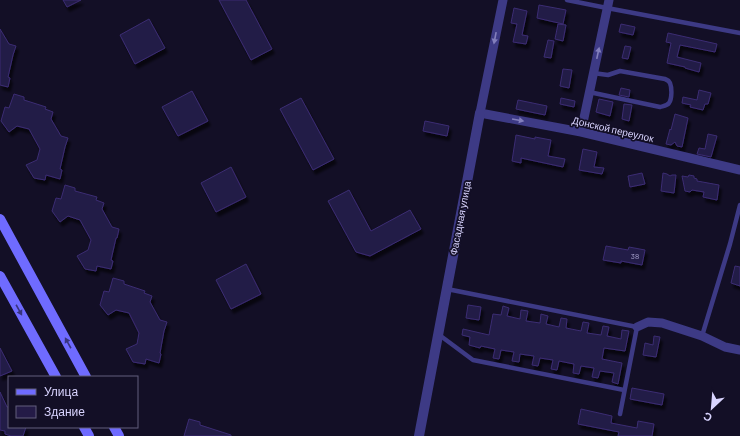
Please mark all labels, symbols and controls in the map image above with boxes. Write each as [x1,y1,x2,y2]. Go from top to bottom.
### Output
one-way arrow [492,32,498,44]
one-way arrow [595,47,601,59]
street label: Донской переулок [571,114,656,144]
one-way arrow [512,118,524,124]
street label: Фасадная улица [447,179,473,256]
house number: 38 [631,251,639,261]
one-way arrow [16,304,22,316]
one-way arrow [64,337,71,349]
legend [8,376,138,428]
text: Улица [44,384,78,399]
north arrow [692,388,732,428]
text: Здание [44,404,85,419]
text: С [701,410,714,425]

